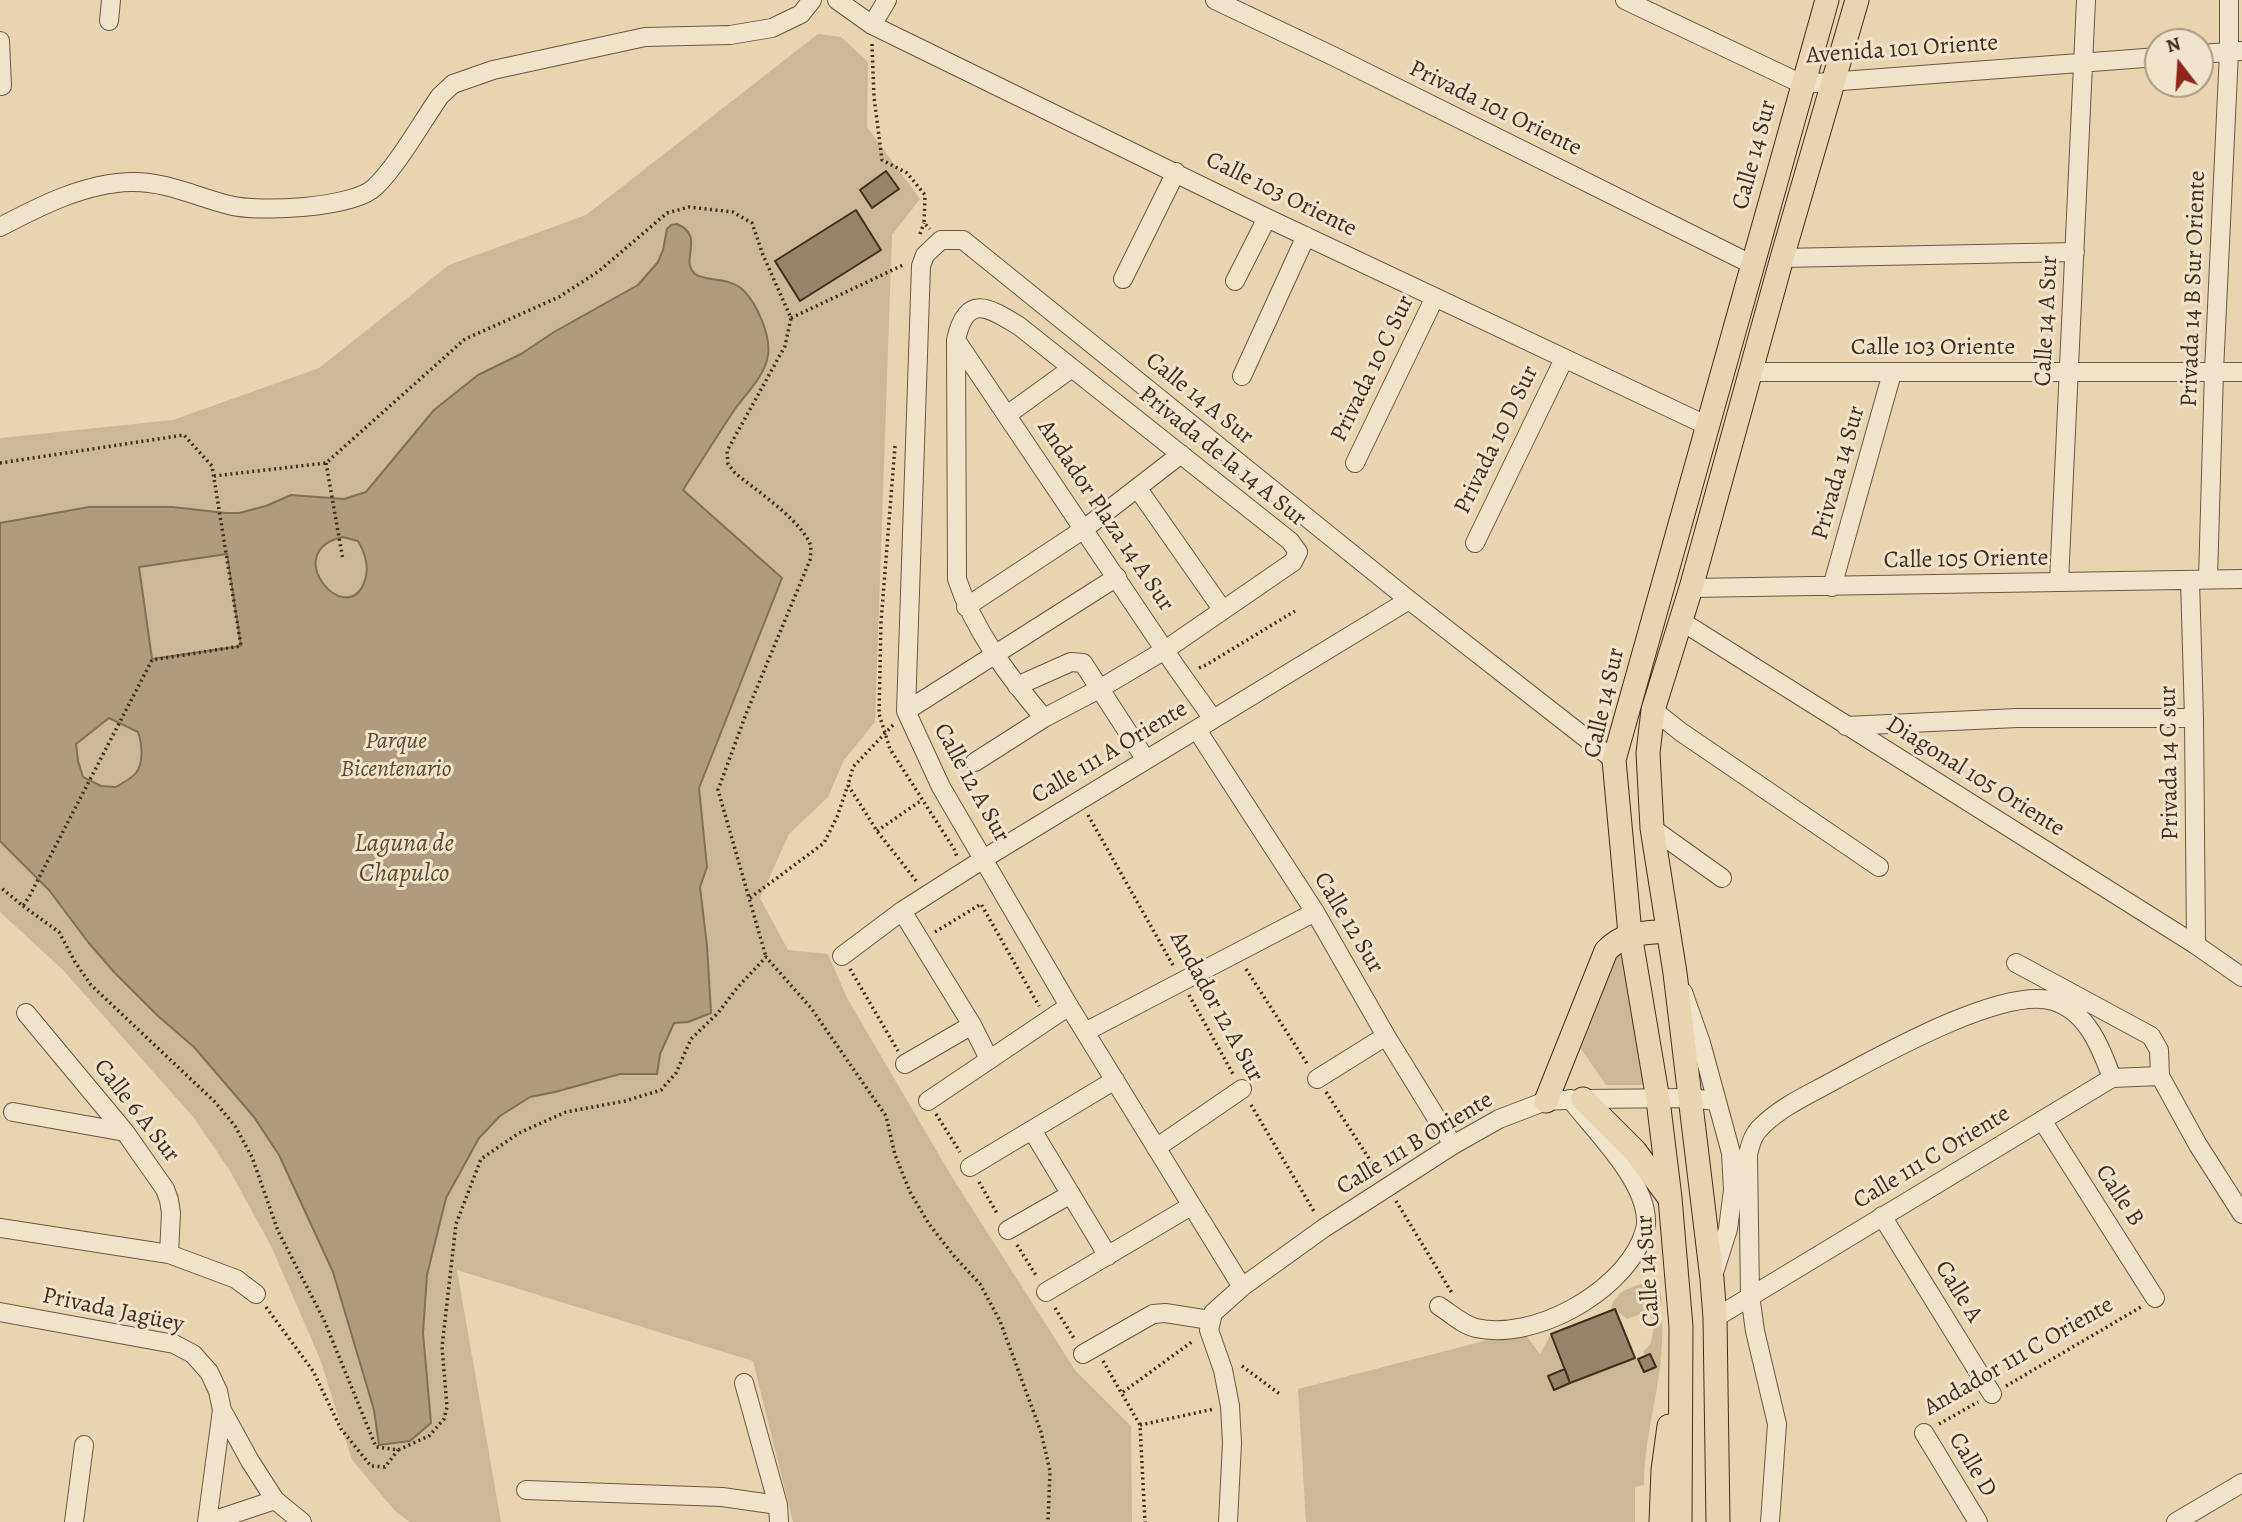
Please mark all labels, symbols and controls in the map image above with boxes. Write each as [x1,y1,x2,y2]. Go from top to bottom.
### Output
north arrow [2144,28,2214,98]
street label: Avenida 101 Oriente [1805,29,1999,71]
text: N [2163,30,2184,59]
street label: Privada 101 Oriente [1404,55,1586,163]
street label: Calle 14 Sur [1727,97,1783,213]
street label: Calle 103 Oriente [1201,146,1361,244]
street label: Privada 14 B Sur Oriente [2175,170,2213,408]
street label: Calle 14 A Sur [2029,255,2065,387]
street label: Privada 10 C Sur [1325,291,1421,447]
street label: Calle 103 Oriente [1851,334,2015,362]
street label: Calle 14 A Sur [1139,347,1259,451]
street label: Privada 10 D Sur [1449,361,1545,519]
street label: Privada de la 14 A Sur [1133,381,1311,533]
street label: Privada 14 Sur [1806,403,1872,543]
street label: Andador Plaza 14 A Sur [1030,415,1180,617]
street label: Calle 105 Oriente [1883,544,2049,576]
street label: Calle 14 Sur [1578,645,1632,761]
street label: Privada 14 C sur [2154,685,2186,841]
street label: Calle 111 A Oriente [1027,695,1193,811]
street label: Diagonal 105 Oriente [1880,710,2070,844]
street label: Calle 12 A Sur [927,719,1015,847]
park label: Parque Bicentenario [341,728,451,784]
water label: Laguna de Chapulco [354,829,454,890]
street label: Calle 12 Sur [1307,867,1389,979]
street label: Andador 12 A Sur [1163,927,1269,1087]
street label: Calle 6 A Sur [87,1054,185,1168]
street label: Calle 111 B Oriente [1332,1086,1498,1202]
street label: Calle 111 C Oriente [1848,1100,2016,1216]
street label: Calle B [2088,1160,2150,1232]
street label: Calle 14 Sur [1631,1214,1667,1328]
street label: Calle A [1928,1256,1988,1328]
street label: Privada Jagüey [40,1282,186,1340]
street label: Andador 111 C Oriente [1919,1291,2119,1423]
street label: Calle D [1942,1427,2002,1503]

